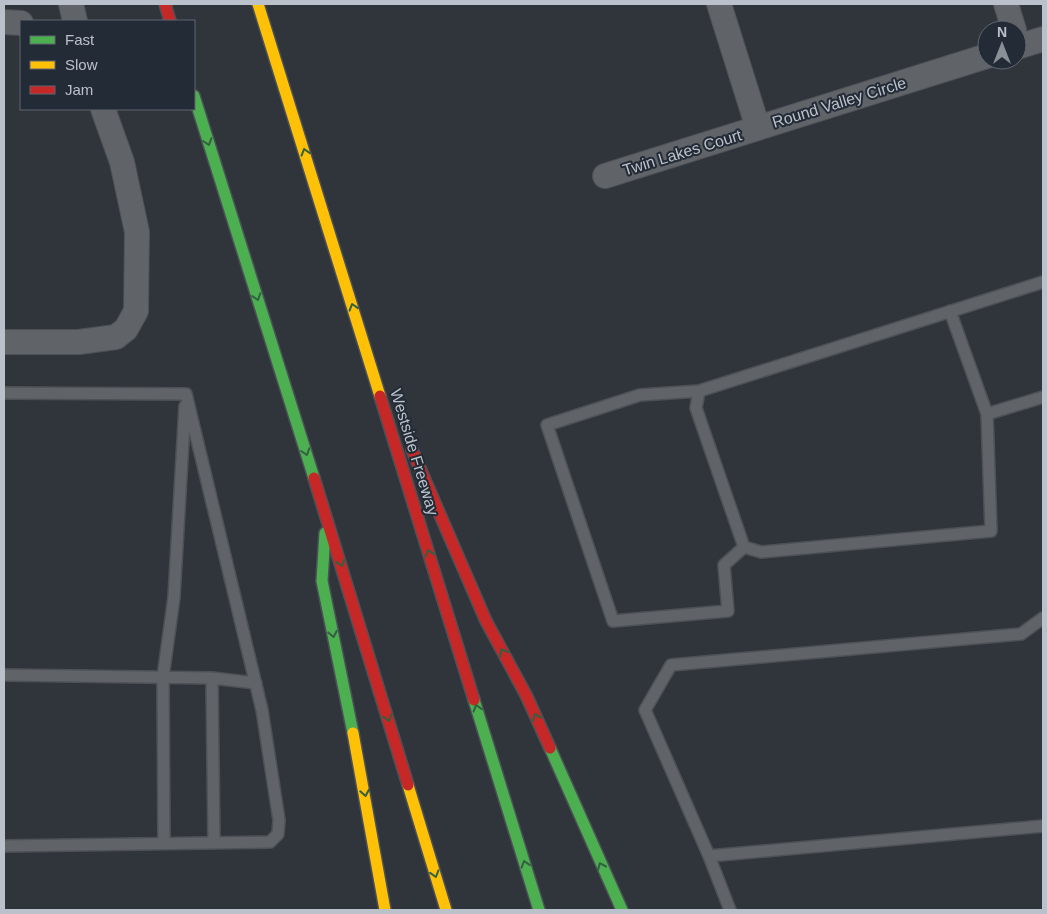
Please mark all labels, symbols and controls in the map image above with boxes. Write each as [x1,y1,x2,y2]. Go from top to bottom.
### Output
legend [20,20,195,110]
north arrow [977,20,1027,70]
text: N [997,24,1007,40]
text: Fast [65,31,95,48]
text: Slow [65,56,98,73]
street label: Round Valley Circle [770,74,908,131]
text: Jam [65,81,93,98]
street label: Twin Lakes Court [621,126,744,179]
one-way arrow [203,138,213,146]
one-way arrow [300,148,310,156]
one-way arrow [252,293,262,301]
one-way arrow [349,303,359,311]
street label: Westside Freeway [387,387,442,517]
one-way arrow [301,448,311,456]
one-way arrow [425,549,435,558]
one-way arrow [335,558,345,566]
one-way arrow [327,629,338,638]
one-way arrow [499,649,509,658]
one-way arrow [473,705,483,713]
one-way arrow [531,713,542,722]
one-way arrow [382,714,392,722]
one-way arrow [359,789,369,797]
one-way arrow [520,860,530,868]
one-way arrow [597,862,608,871]
one-way arrow [429,869,439,878]

